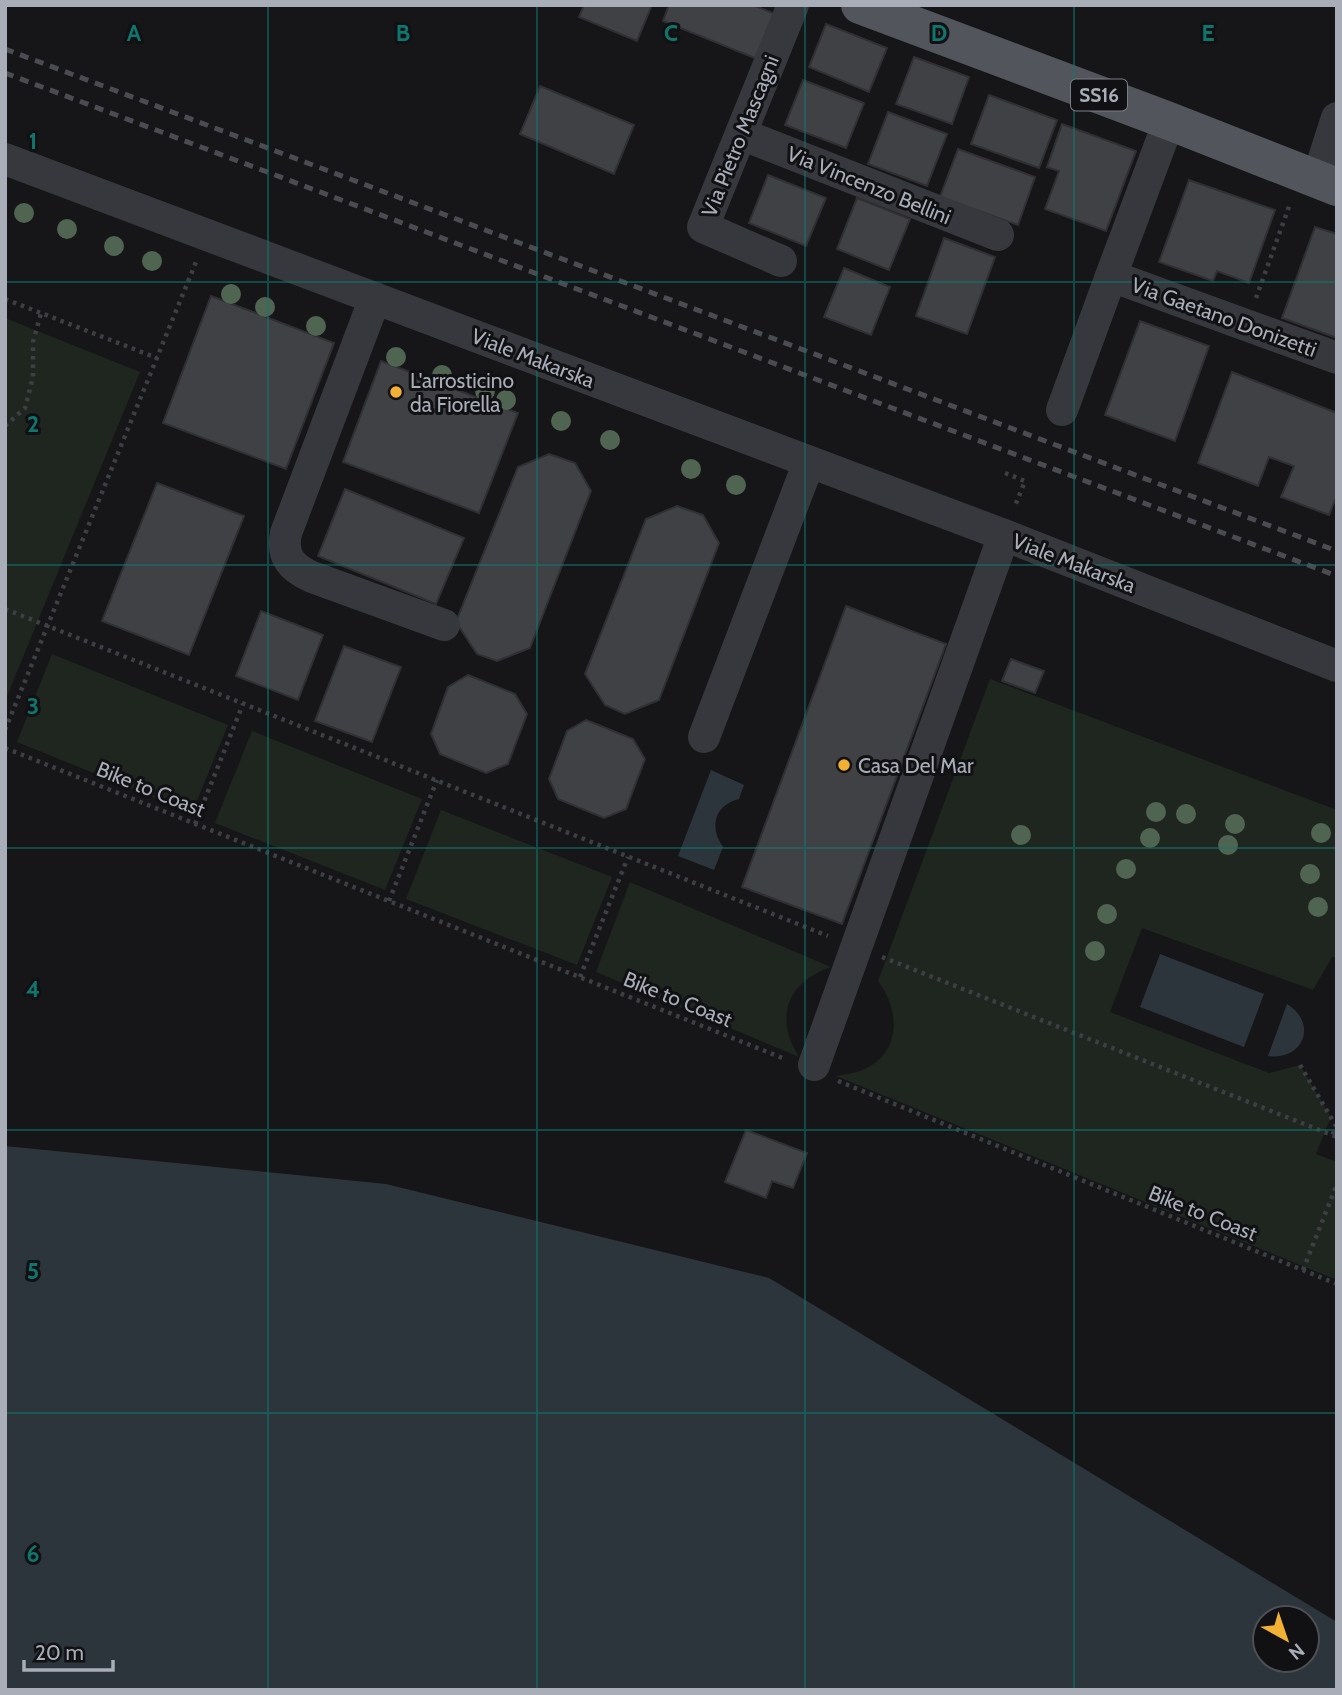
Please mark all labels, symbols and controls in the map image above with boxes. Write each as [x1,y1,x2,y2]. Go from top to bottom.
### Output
text: A [127,19,142,47]
text: B [396,19,410,47]
text: C [664,19,678,47]
text: D [931,19,947,47]
text: E [1201,19,1215,47]
street label: Via Pietro Mascagni [696,52,784,220]
road number: SS16 [1071,80,1127,110]
text: 1 [29,127,37,155]
street label: Via Vincenzo Bellini [783,141,955,229]
street label: Via Gaetano Donizetti [1128,272,1320,362]
street label: Viale Makarska [468,323,598,393]
place label: L'arrosticino da Fiorella [410,368,514,417]
marker: L'arrosticino da Fiorella [388,384,404,400]
text: 2 [27,410,39,438]
street label: Viale Makarska [1009,528,1139,598]
text: 3 [27,692,39,720]
place label: Casa Del Mar [858,753,974,778]
street label: Bike to Coast [93,756,209,822]
marker: Casa Del Mar [836,757,852,773]
street label: Bike to Coast [620,966,736,1032]
text: 4 [26,975,40,1003]
street label: Bike to Coast [1145,1180,1261,1246]
text: 5 [27,1257,39,1285]
text: 6 [27,1540,39,1568]
north arrow [1251,1604,1321,1674]
scale bar [24,1628,114,1672]
text: N [1284,1639,1309,1665]
text: 20 m [35,1640,84,1665]

